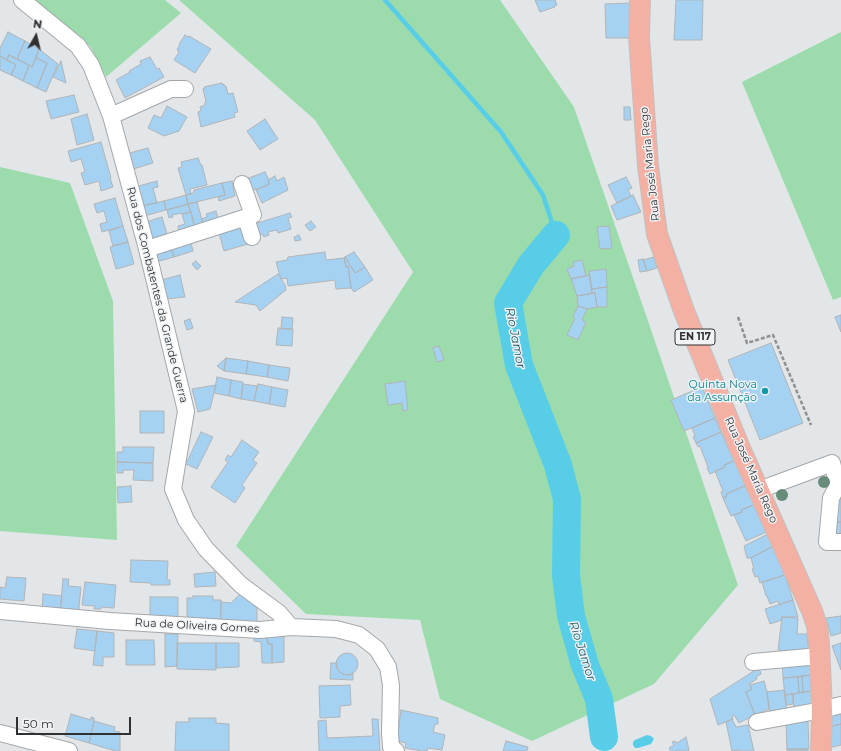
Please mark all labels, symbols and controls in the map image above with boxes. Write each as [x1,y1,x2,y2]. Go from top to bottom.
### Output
north arrow [16,16,56,56]
text: N [32,17,43,32]
street label: Rua José Maria Rego [637,106,663,222]
street label: Rua dos Combatentes da Grande Guerra [124,186,190,404]
water label: Rio Jamor [502,306,528,370]
road number: EN 117 [675,329,715,345]
place label: Quinta Nova da Assunção [687,378,757,404]
marker: Quinta Nova da Assunção [760,386,770,396]
street label: Rua José Maria Rego [722,415,780,525]
street label: Rua de Oliveira Gomes [134,616,260,636]
water label: Rio Jamor [566,619,598,683]
scale bar [18,709,133,735]
text: 50 m [23,716,54,731]

